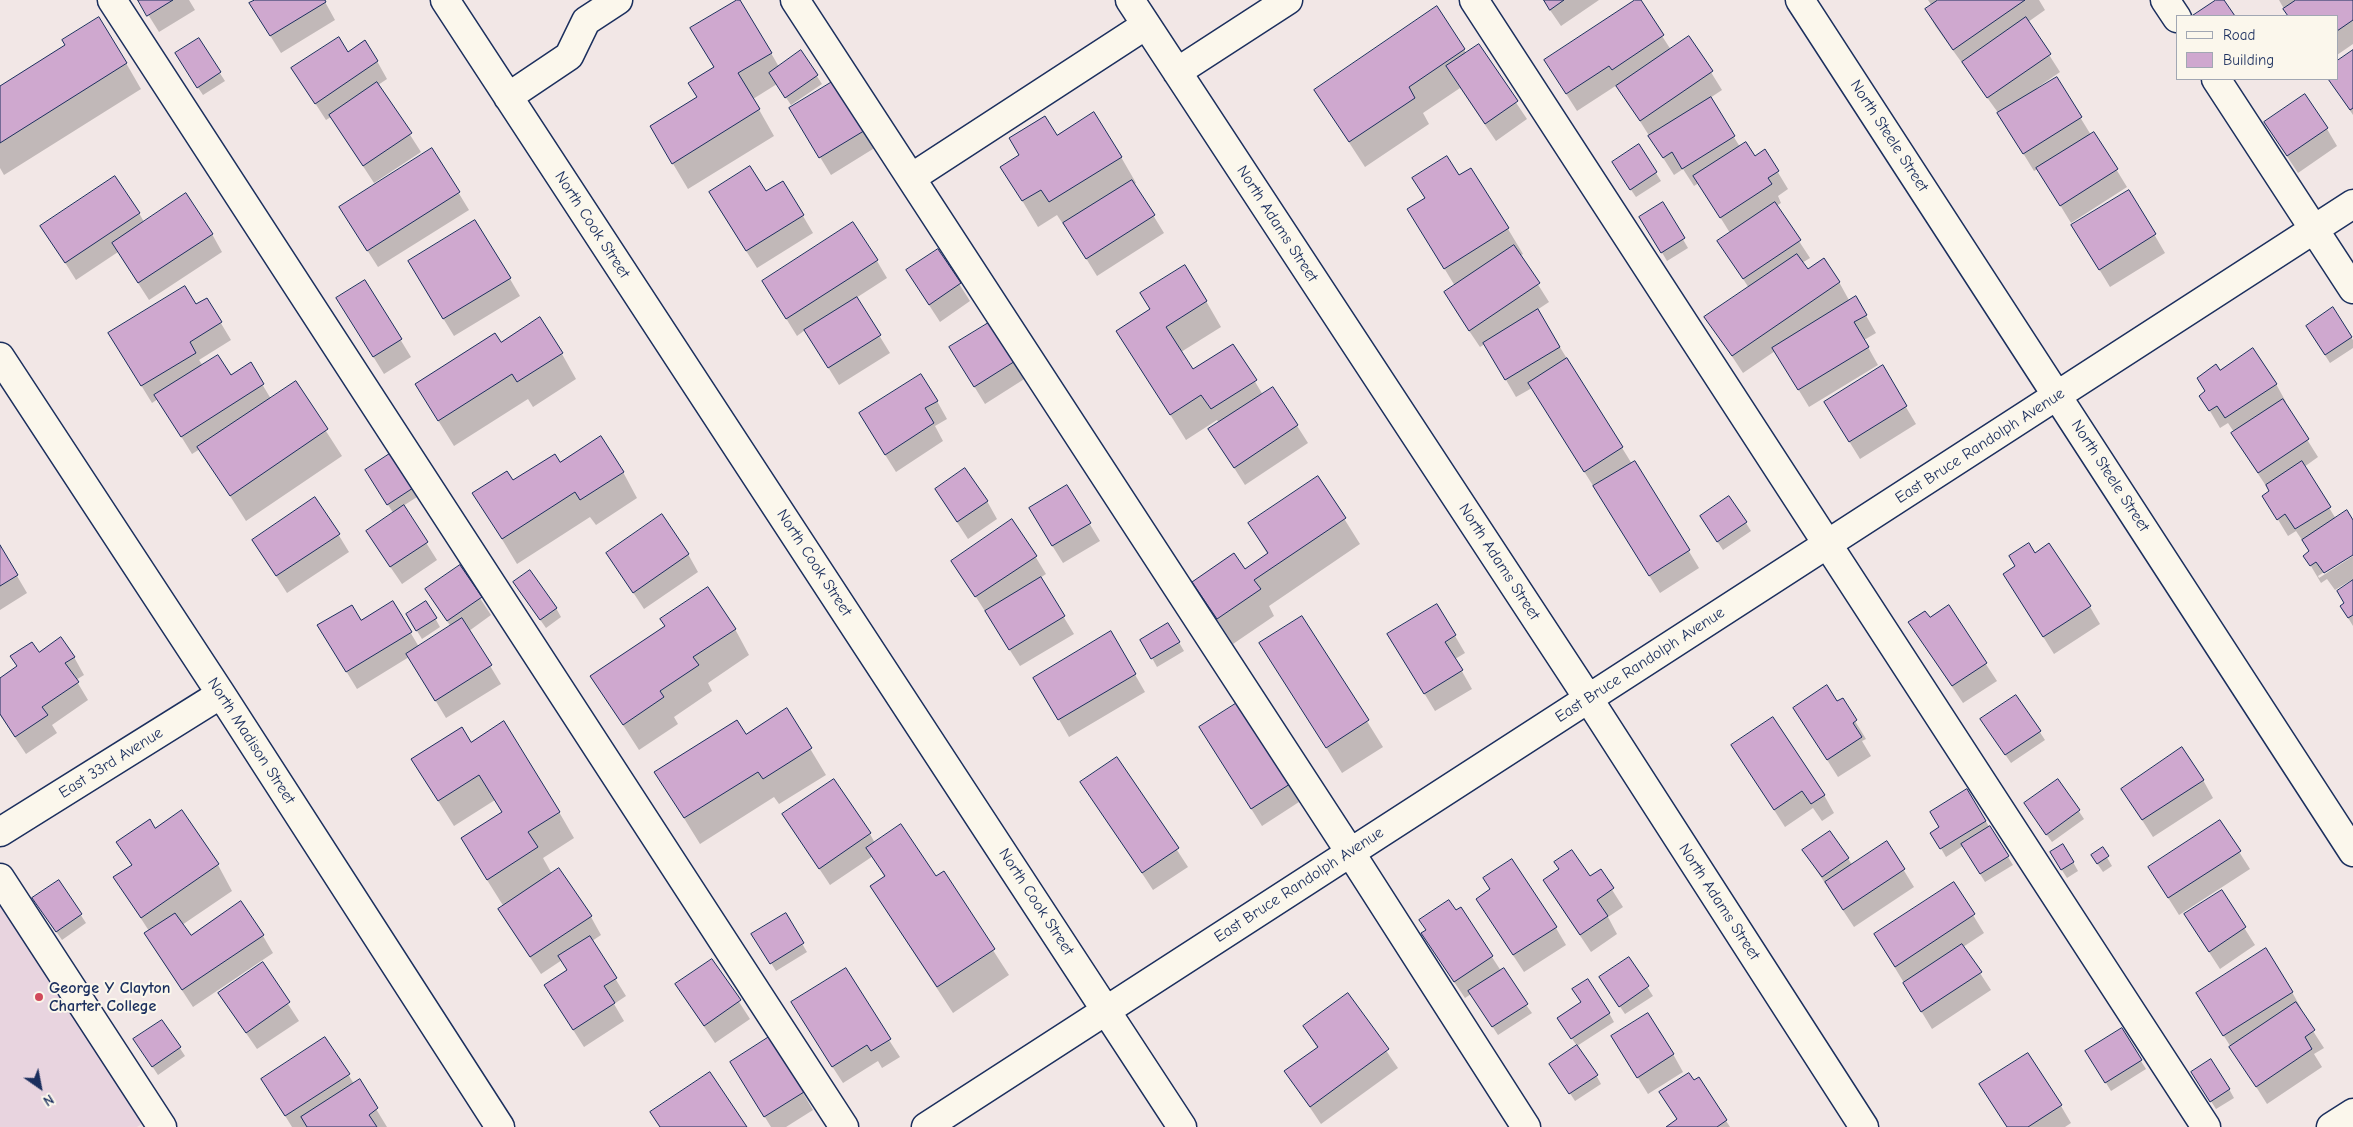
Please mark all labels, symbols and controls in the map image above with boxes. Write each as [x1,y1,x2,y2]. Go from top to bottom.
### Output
legend [2176,15,2338,80]
text: Road [2223,26,2255,44]
text: Building [2223,51,2274,69]
street label: North Steele Street [1846,76,1932,196]
street label: North Adams Street [1232,162,1322,286]
street label: North Cook Street [550,168,634,282]
street label: East Bruce Randolph Avenue [1892,384,2068,508]
street label: North Steele Street [2067,416,2153,536]
street label: North Adams Street [1454,500,1544,624]
street label: North Cook Street [772,506,856,620]
street label: East Bruce Randolph Avenue [1552,603,1728,727]
street label: North Madison Street [203,674,299,808]
street label: East 33rd Avenue [55,723,167,803]
street label: East Bruce Randolph Avenue [1211,823,1387,947]
street label: North Adams Street [1674,840,1764,964]
street label: North Cook Street [994,845,1078,959]
place label: George Y Clayton Charter College [49,978,170,1016]
marker: George Y Clayton Charter College [33,991,45,1003]
north arrow [15,1062,65,1112]
text: N [40,1090,57,1110]

